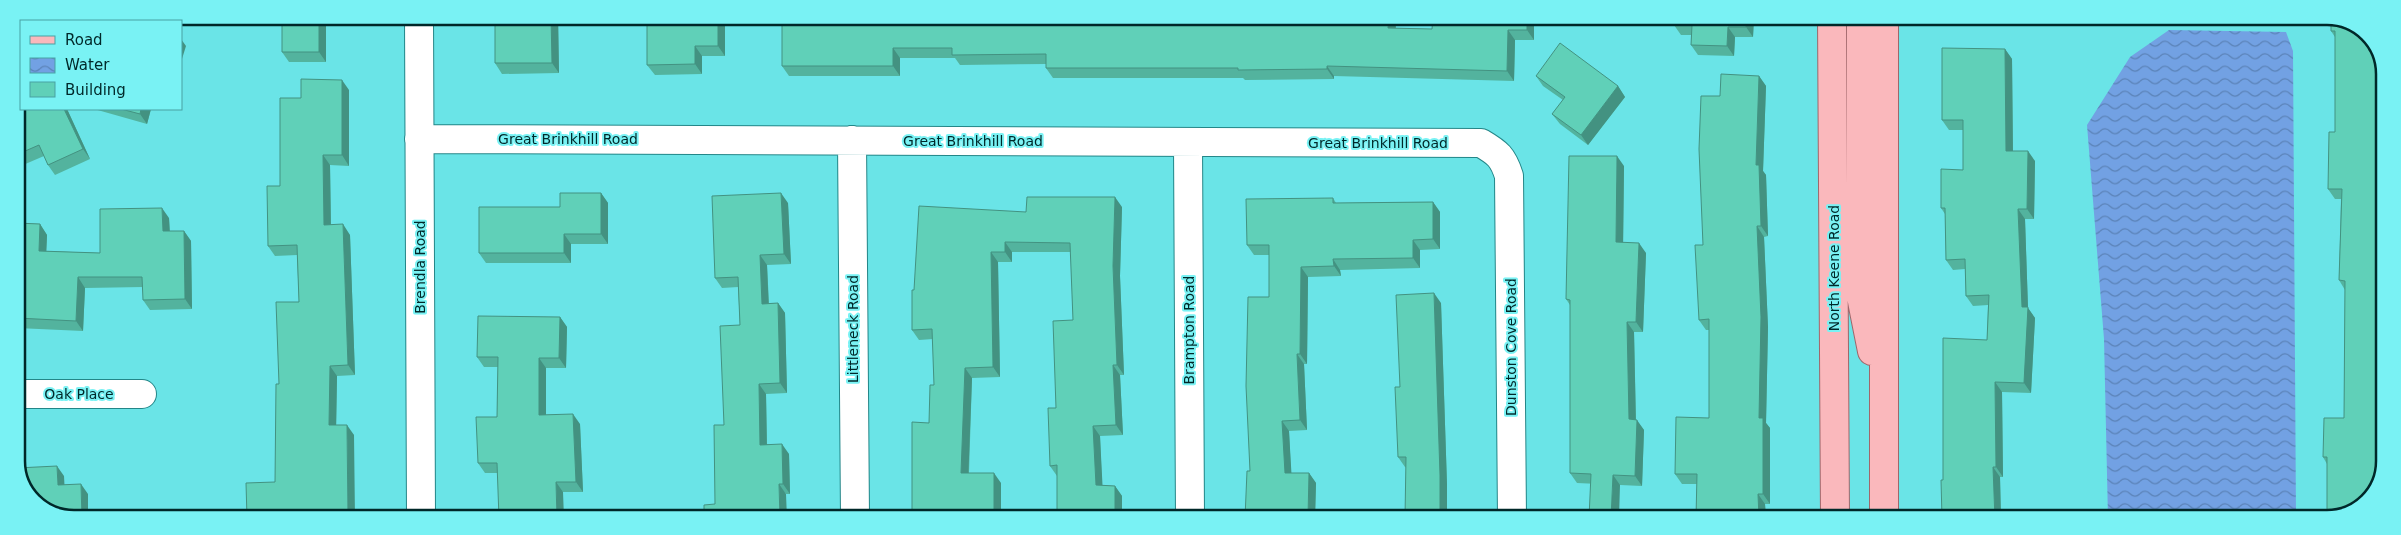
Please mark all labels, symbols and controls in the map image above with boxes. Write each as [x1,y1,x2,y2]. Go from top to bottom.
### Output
legend [20,20,182,110]
text: Road [65,31,103,49]
text: Water [65,56,110,74]
text: Building [65,81,126,99]
street label: Great Brinkhill Road [498,131,638,147]
street label: Great Brinkhill Road [903,133,1043,149]
street label: Great Brinkhill Road [1308,135,1448,151]
street label: North Keene Road [1826,205,1842,331]
street label: Brendla Road [412,220,428,314]
street label: Littleneck Road [845,275,861,383]
street label: Brampton Road [1181,276,1197,384]
street label: Dunston Cove Road [1503,278,1519,416]
street label: Oak Place [44,386,114,402]

